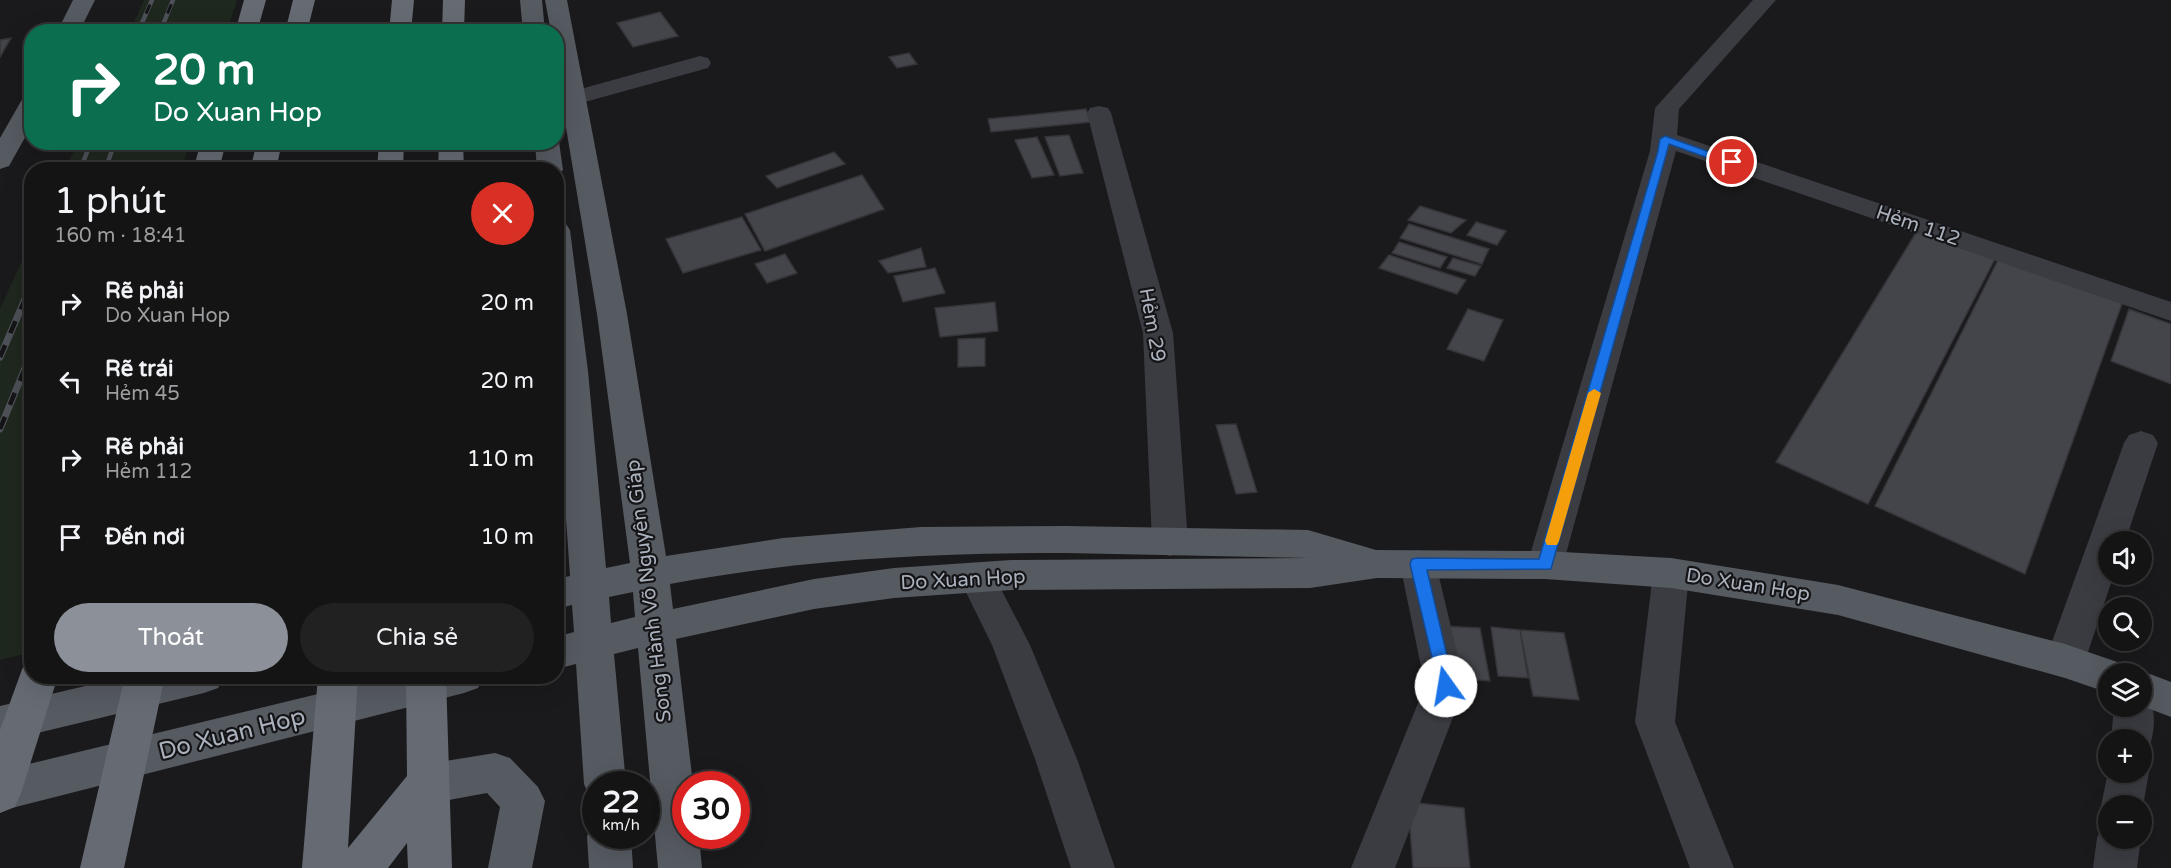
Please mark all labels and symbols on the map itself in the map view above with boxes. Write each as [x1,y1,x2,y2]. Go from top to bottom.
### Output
pin [1706,136,1757,187]
street label: Hẻm 112 [1873,200,1963,252]
street label: Hẻm 29 [1134,286,1170,364]
street label: Song Hành Võ Nguyên Giáp [621,458,677,724]
street label: Do Xuan Hop [1684,563,1812,607]
street label: Do Xuan Hop [900,565,1026,595]
position arrow [1414,654,1478,718]
street label: Do Xuan Hop [156,702,308,766]
speed limit sign: 30 [672,771,750,849]

